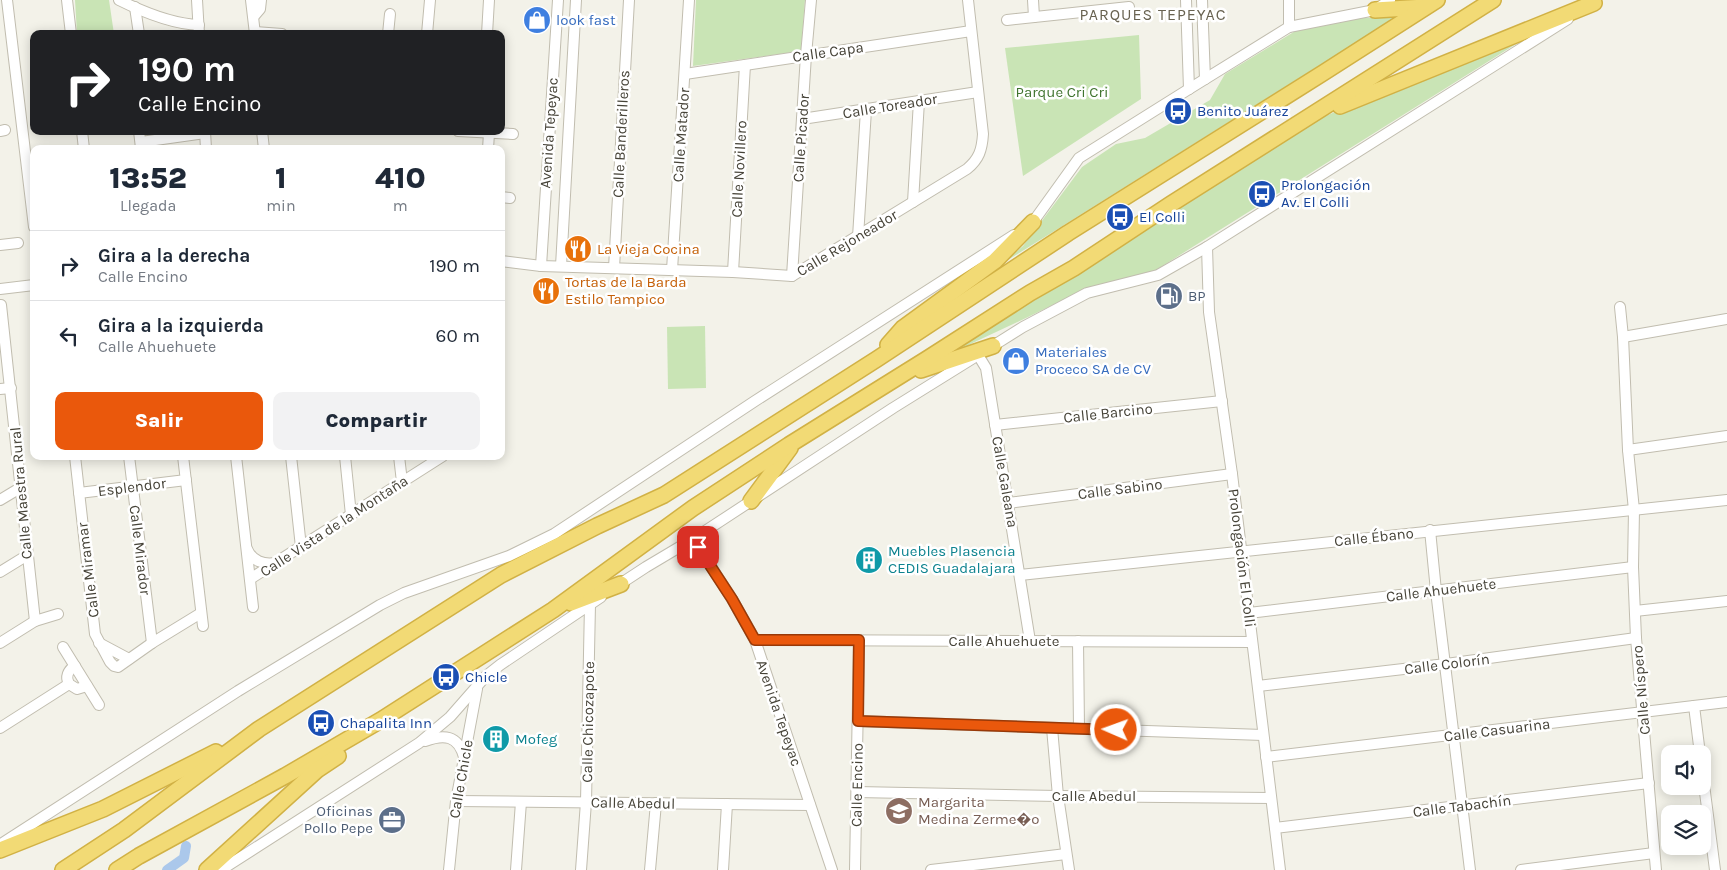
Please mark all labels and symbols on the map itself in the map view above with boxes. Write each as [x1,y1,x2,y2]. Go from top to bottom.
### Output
shop icon: look fast [522,5,552,35]
district label: PARQUES TEPEYAC [1079,5,1227,24]
place label: look fast [556,11,616,29]
street label: Calle Capa [791,38,865,66]
street label: Calle Banderilleros [609,70,633,198]
street label: Avenida Tepeyac [536,77,562,189]
park label: Parque Cri Cri [1016,83,1108,101]
street label: Calle Matador [669,87,693,183]
street label: Calle Toreador [841,90,939,122]
street label: Calle Picador [789,93,813,183]
bus stop icon: Benito Juárez [1163,96,1193,126]
place label: Benito Juárez [1197,102,1289,120]
street label: Calle Novillero [727,120,751,218]
place label: Prolongación Av. El Colli [1281,176,1371,211]
bus stop icon: Prolongación Av. El Colli [1247,179,1277,209]
bus stop icon: El Colli [1105,202,1135,232]
street label: Calle Rejoneador [793,206,901,280]
place label: El Colli [1139,208,1185,226]
restaurant icon: La Vieja Cocina [563,234,593,264]
place label: La Vieja Cocina [597,240,700,258]
place label: Tortas de la Barda Estilo Tampico [565,273,687,308]
restaurant icon: Tortas de la Barda Estilo Tampico [531,276,561,306]
fuel station icon: BP [1154,281,1184,311]
place label: BP [1188,287,1206,305]
place label: Materiales Proceco SA de CV [1035,343,1151,378]
shop icon: Materiales Proceco SA de CV [1001,346,1031,376]
street label: Calle Barcino [1063,399,1153,427]
street label: Calle Maestra Rural [6,426,36,560]
street label: Calle Galeana [988,435,1022,529]
street label: Calle Vista de la Montaña [257,471,411,581]
street label: Esplendor [97,474,168,500]
street label: Calle Sabino [1077,475,1163,503]
street label: Prolongación El Colli [1225,488,1259,628]
street label: Calle Mirador [126,504,155,597]
street label: Calle Miramar [73,521,103,619]
street label: Calle Ébano [1333,524,1415,550]
pin [677,526,719,568]
place label: Muebles Plasencia CEDIS Guadalajara [888,542,1016,577]
building icon: Muebles Plasencia CEDIS Guadalajara [854,545,884,575]
street label: Calle Ahuehuete [1385,574,1497,606]
street label: Calle Ahuehuete [949,632,1059,650]
street label: Calle Níspero [1628,644,1654,736]
street label: Calle Colorín [1403,650,1491,678]
street label: Avenida Tepeyac [752,657,806,769]
street label: Calle Chicozapote [578,661,598,783]
bus stop icon: Chicle [431,662,461,692]
place label: Chicle [465,668,507,686]
position arrow [1089,703,1141,755]
bus stop icon: Chapalita Inn [306,708,336,738]
place label: Chapalita Inn [340,714,432,732]
street label: Calle Casuarina [1443,715,1551,745]
building icon: Mofeg [481,724,511,754]
place label: Mofeg [515,730,558,748]
street label: Calle Chicle [445,738,477,820]
street label: Calle Encino [847,743,867,827]
street label: Calle Abedul [1052,787,1136,805]
street label: Calle Tabachín [1412,791,1512,821]
street label: Calle Abedul [591,793,675,813]
place label: Margarita Medina Zerme�o [918,793,1040,828]
school or university icon: Margarita Medina Zerme�o [884,796,914,826]
place label: Oficinas Pollo Pepe [304,802,373,837]
office icon: Oficinas Pollo Pepe [377,805,407,835]

